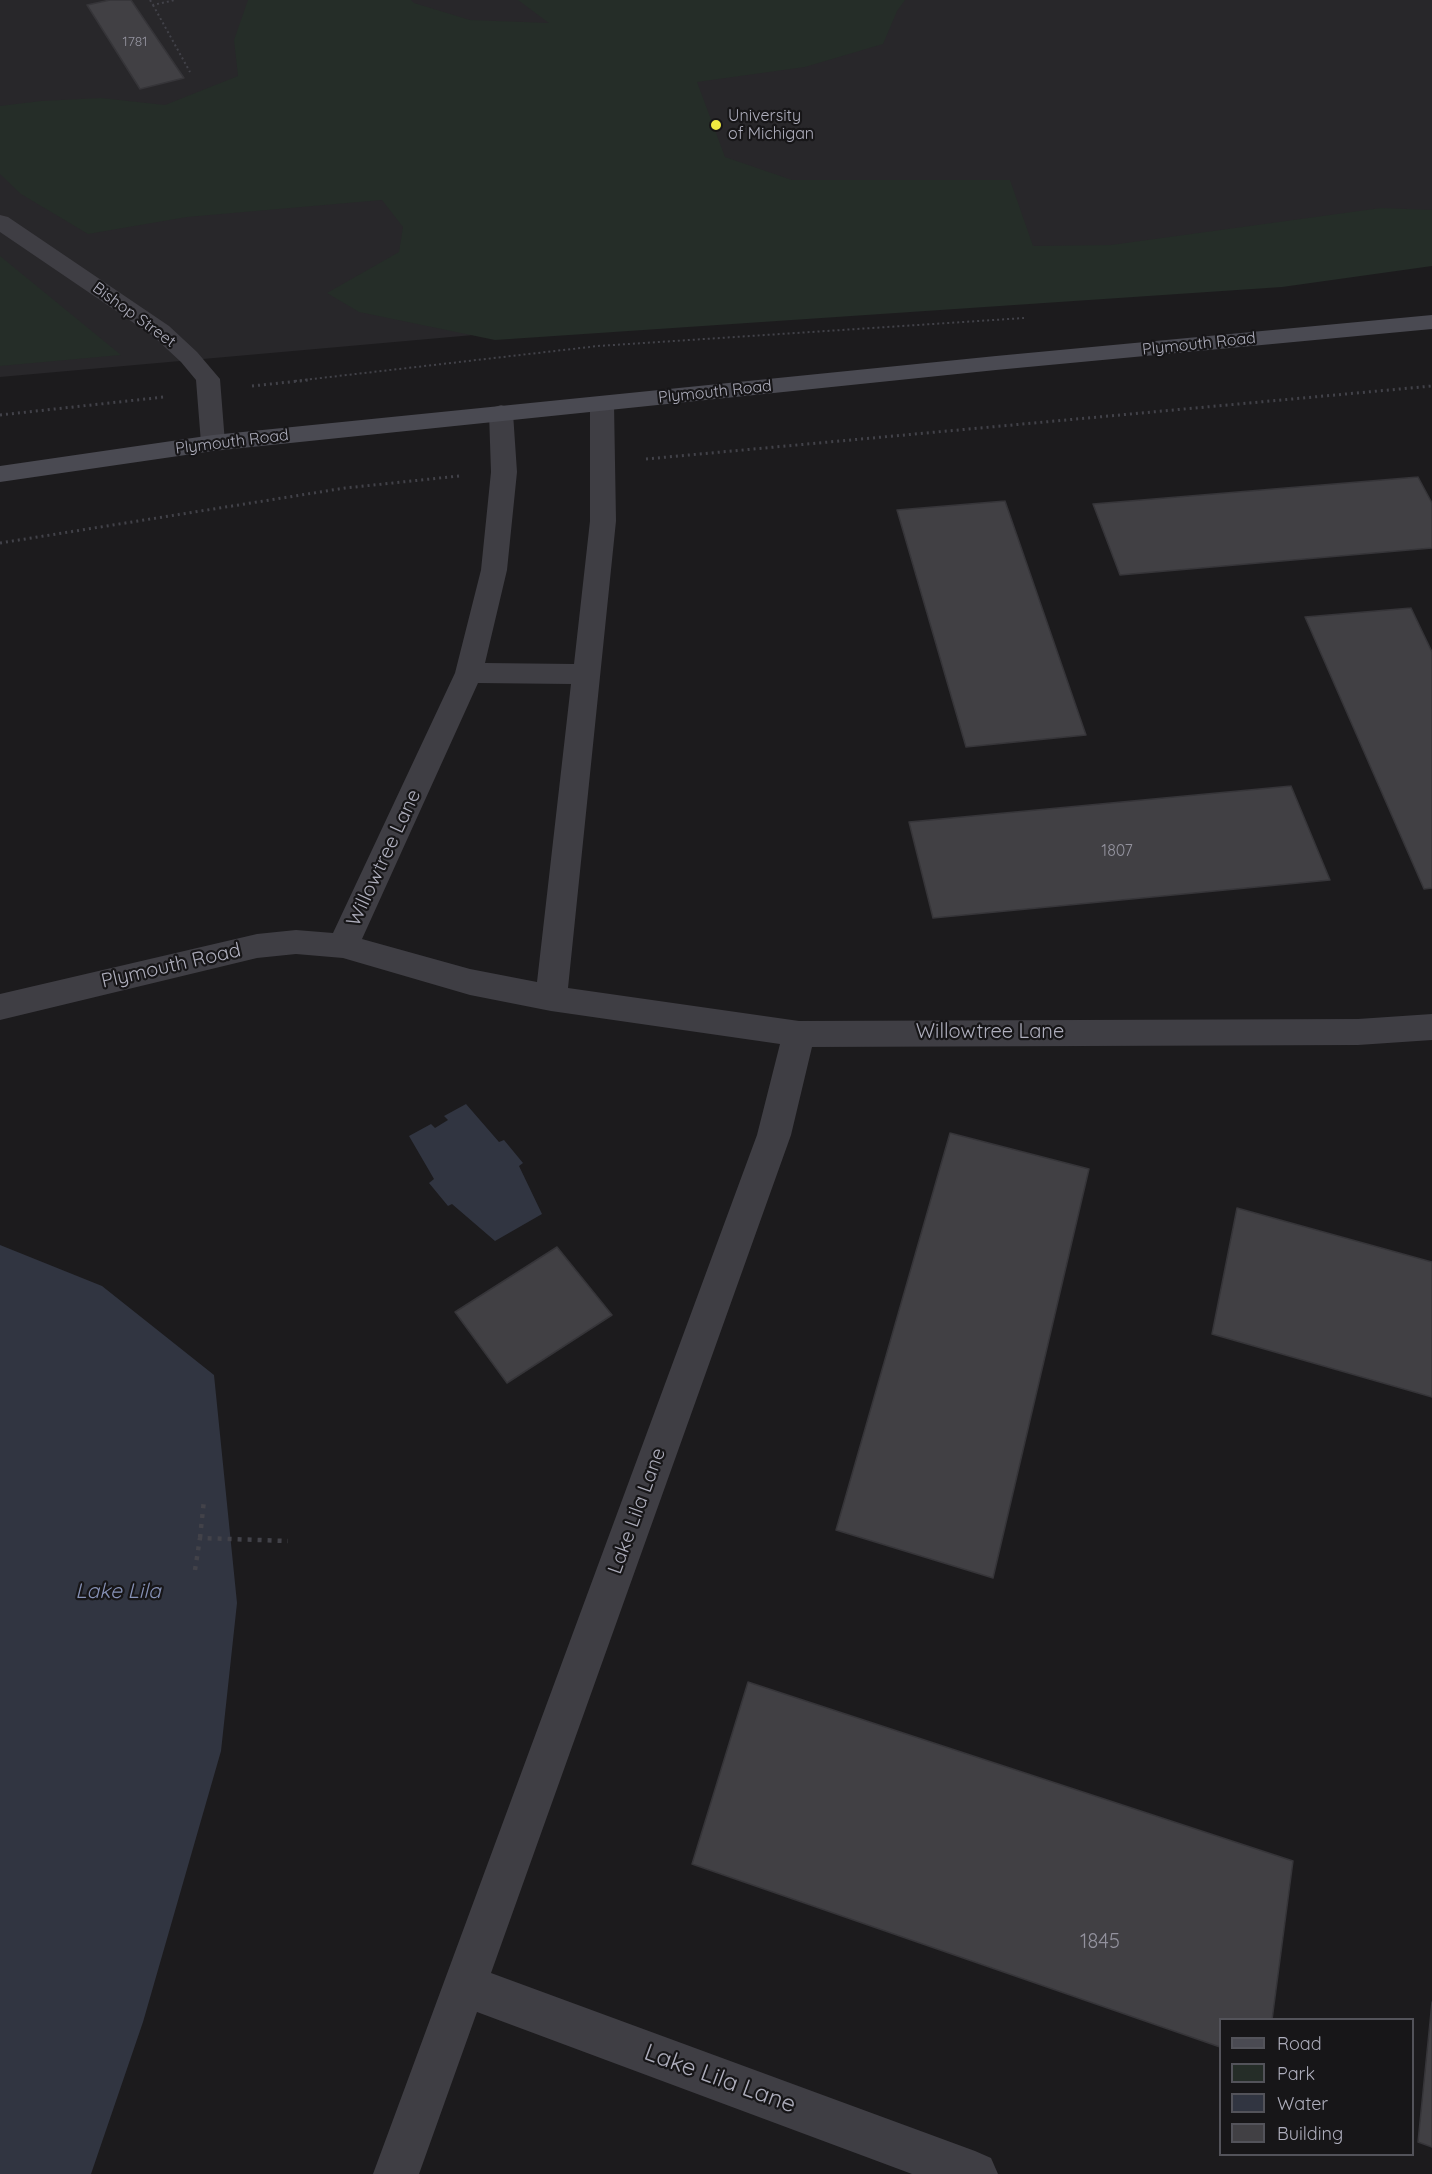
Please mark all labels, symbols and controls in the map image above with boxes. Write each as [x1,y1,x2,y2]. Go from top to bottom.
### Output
house number: 1781 [122,34,148,50]
place label: University of Michigan [728,106,814,144]
marker: University of Michigan [709,118,723,132]
street label: Bishop Street [89,278,179,352]
street label: Plymouth Road [1141,328,1257,360]
street label: Plymouth Road [657,376,773,408]
street label: Plymouth Road [174,426,290,458]
street label: Willowtree Lane [342,786,426,930]
house number: 1807 [1101,841,1133,861]
street label: Plymouth Road [99,938,243,994]
street label: Willowtree Lane [916,1020,1064,1044]
street label: Lake Lila Lane [603,1445,671,1577]
water label: Lake Lila [75,1579,161,1605]
house number: 1845 [1080,1930,1120,1954]
legend [1219,2018,1414,2156]
text: Road [1277,2032,1322,2055]
street label: Lake Lila Lane [640,2038,800,2120]
text: Park [1277,2062,1315,2085]
text: Water [1277,2092,1328,2115]
text: Building [1277,2122,1343,2145]

